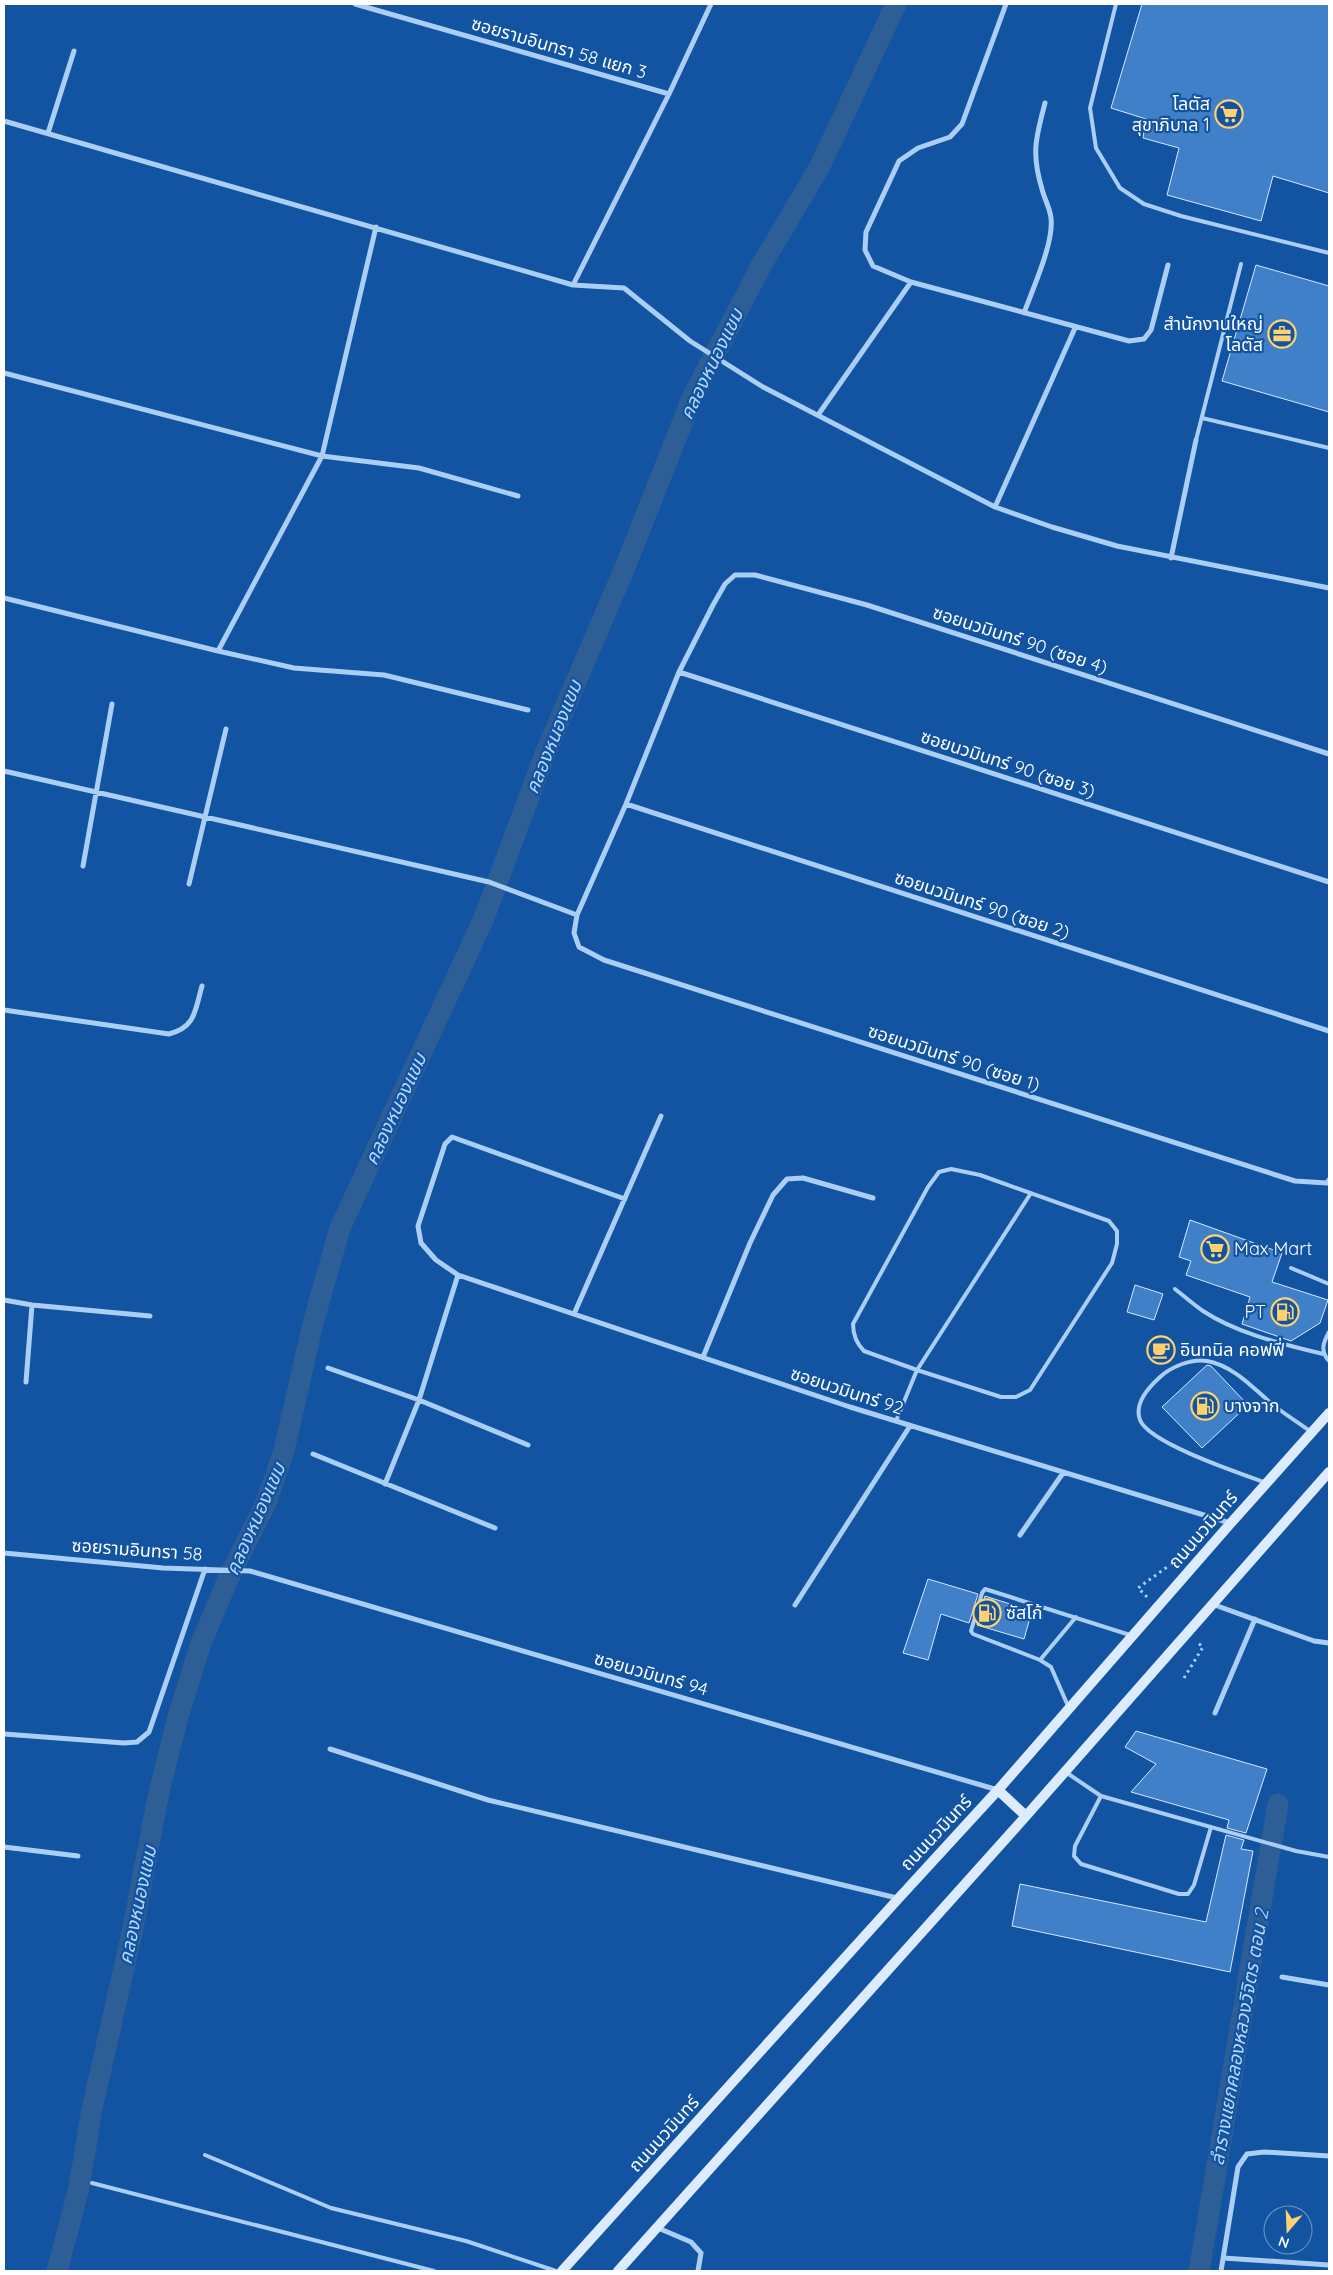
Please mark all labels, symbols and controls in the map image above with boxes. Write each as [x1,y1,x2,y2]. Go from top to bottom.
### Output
street label: ซอยรามอินทรา 58 แยก 3 [469,11,650,84]
place label: โลตัส สุขาภิบาล 1 [1132,92,1210,136]
supermarket icon: โลตัส สุขาภิบาล 1 [1214,99,1244,129]
water label: คลองหนองแขม [674,304,749,423]
place label: สำนักงานใหญ่ โลตัส [1163,312,1263,356]
office icon: สำนักงานใหญ่ โลตัส [1267,319,1297,349]
street label: ซอยนวมินทร์ 90 (ซอย 4) [930,600,1110,679]
water label: คลองหนองแขม [519,676,587,797]
street label: ซอยนวมินทร์ 90 (ซอย 3) [918,724,1098,803]
street label: ซอยนวมินทร์ 90 (ซอย 2) [892,865,1073,944]
street label: ซอยนวมินทร์ 90 (ซอย 1) [865,1019,1043,1096]
water label: คลองหนองแขม [359,1048,432,1169]
supermarket icon: Max Mart [1200,1234,1230,1264]
place label: Max Mart [1234,1237,1312,1260]
fuel station icon: PT [1270,1297,1300,1327]
place label: PT [1244,1300,1266,1323]
cafe icon: อินทนิล คอฟฟี่ [1146,1335,1176,1365]
place label: อินทนิล คอฟฟี่ [1180,1337,1285,1361]
street label: ซอยนวมินทร์ 92 [788,1361,907,1420]
fuel station icon: บางจาก [1190,1391,1220,1421]
place label: บางจาก [1224,1394,1280,1417]
water label: คลองหนองแขม [220,1458,291,1579]
street label: ถนนนวมินทร์ [1163,1486,1243,1573]
street label: ซอยรามอินทรา 58 [71,1533,203,1566]
fuel station icon: ซัสโก้ [972,1598,1002,1628]
place label: ซัสโก้ [1006,1601,1043,1624]
street label: ซอยนวมินทร์ 94 [592,1646,711,1701]
street label: ถนนนวมินทร์ [895,1790,977,1875]
water label: คลองหนองแขม [113,1842,162,1966]
water label: ลำรางแยกคลองหลวงวิจิตร ตอน 2 [1205,1905,1274,2167]
street label: ถนนนวมินทร์ [623,2090,704,2177]
north arrow [1263,2205,1313,2255]
text: N [1276,2232,1292,2252]

